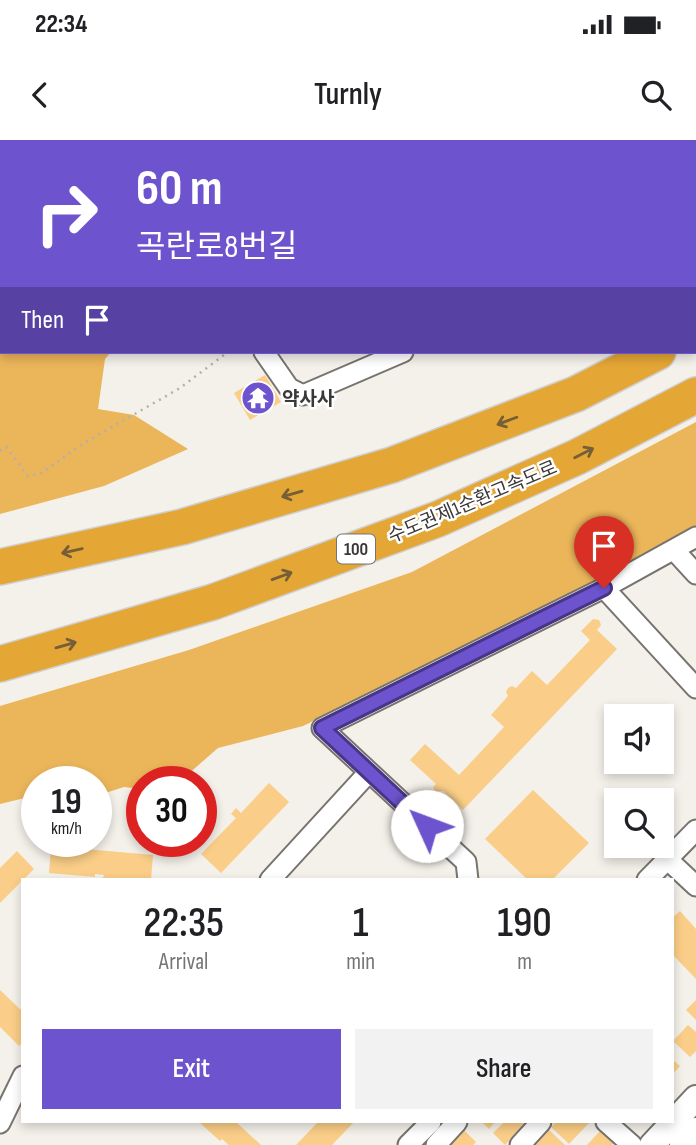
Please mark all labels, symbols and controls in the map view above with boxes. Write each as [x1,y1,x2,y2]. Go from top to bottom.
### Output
text: 22:34 [35,9,87,40]
text: Turnly [314,75,382,114]
icon: back [21,76,59,114]
icon: search [637,76,675,114]
text: 60 m [136,160,223,219]
icon: right [21,168,112,259]
text: 곡란로8번길 [136,228,297,267]
icon: arrive [78,301,116,339]
text: Then [21,305,64,336]
temple icon: 약사사 [239,379,277,417]
place label: 약사사 [282,388,335,411]
one-way arrow [497,415,519,428]
one-way arrow [573,446,594,460]
street label: 수도권제1순환고속도로 [385,456,561,548]
one-way arrow [282,489,304,502]
pin [574,516,634,588]
icon: arrive [585,527,623,565]
road number: 100 [337,534,375,564]
one-way arrow [61,545,84,558]
one-way arrow [271,569,293,581]
one-way arrow [54,637,76,650]
map controls [604,704,674,858]
button: sound [604,704,674,774]
speed limit sign: 30 [126,766,217,857]
text: 19 [51,781,82,824]
button: search [604,788,674,858]
position arrow [390,789,464,863]
text: km/h [51,818,82,839]
text: 22:35 [143,898,224,949]
text: 1 [353,898,368,949]
text: 190 [497,898,552,949]
text: Arrival [159,948,208,976]
text: min [346,948,375,976]
text: m [517,948,532,976]
button: Exit [42,1029,341,1109]
button: Share [355,1029,653,1109]

